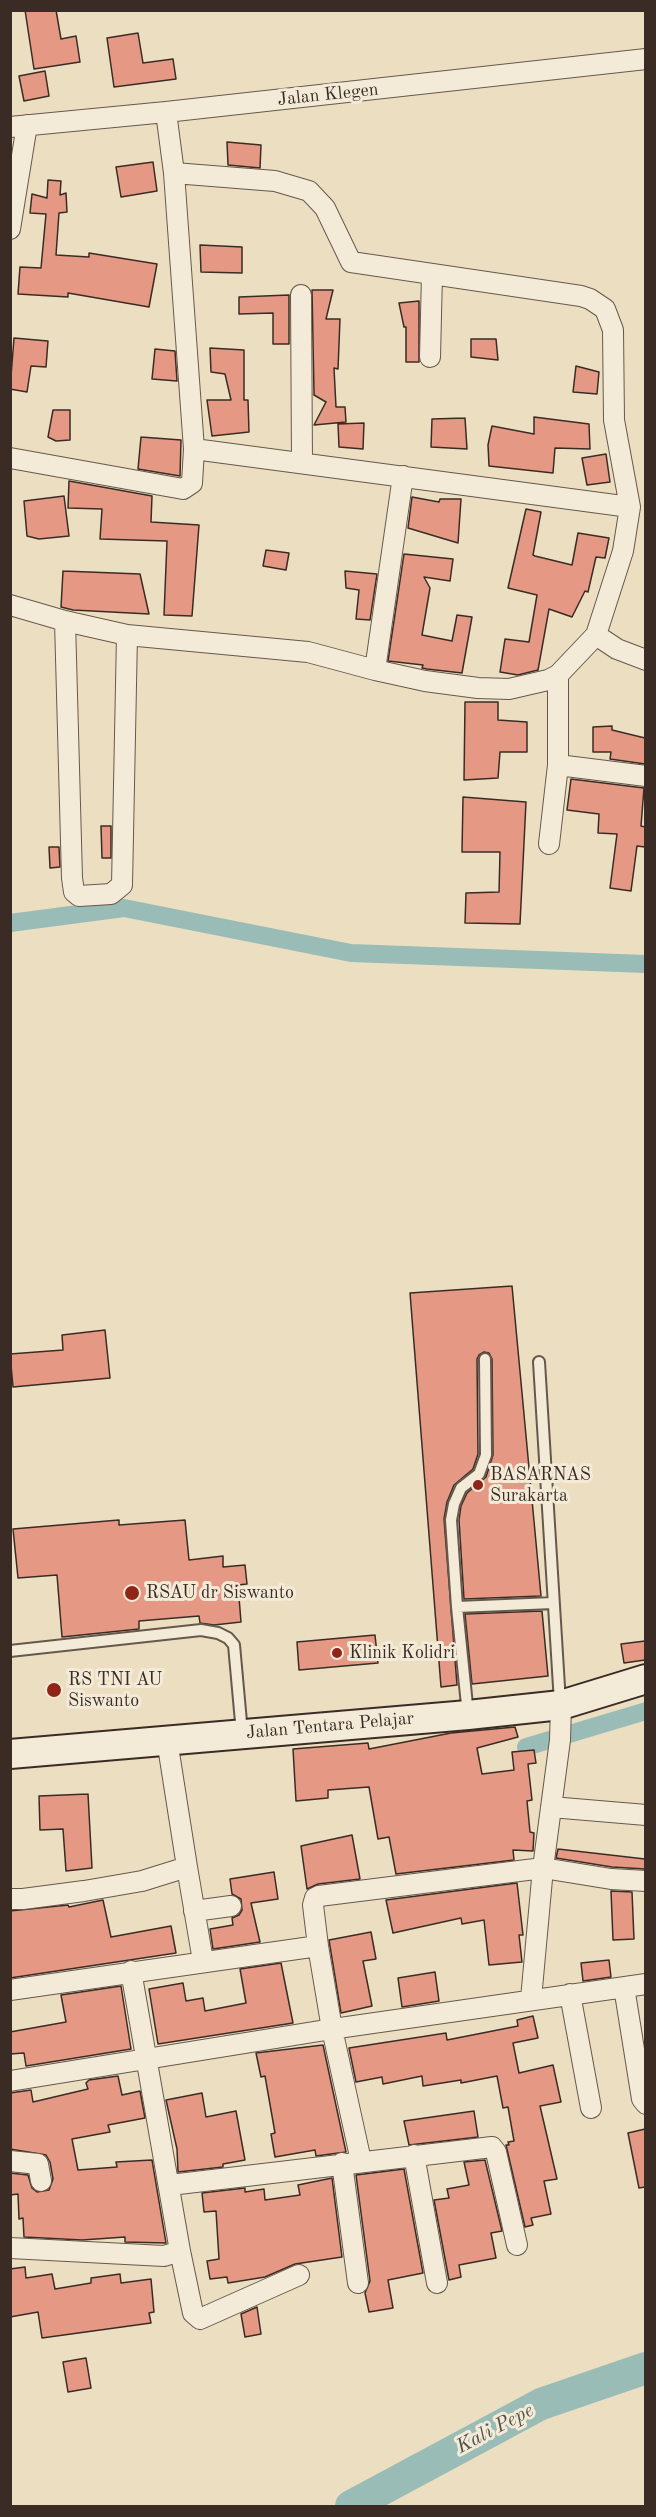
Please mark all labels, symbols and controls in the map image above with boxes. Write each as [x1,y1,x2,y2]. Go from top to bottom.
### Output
street label: Jalan Klegen [276,79,380,111]
place label: BASARNAS Surakarta [490,1464,591,1506]
marker: BASARNAS Surakarta [471,1478,485,1492]
place label: RSAU dr Siswanto [146,1582,294,1604]
marker: RSAU dr Siswanto [123,1584,141,1602]
place label: Klinik Kolidri [349,1642,455,1664]
marker: Klinik Kolidri [330,1646,344,1660]
place label: RS TNI AU Siswanto [68,1669,162,1712]
marker: RS TNI AU Siswanto [45,1681,63,1699]
street label: Jalan Tentara Pelajar [245,1708,415,1744]
water label: Kali Pepe [452,2399,538,2459]

